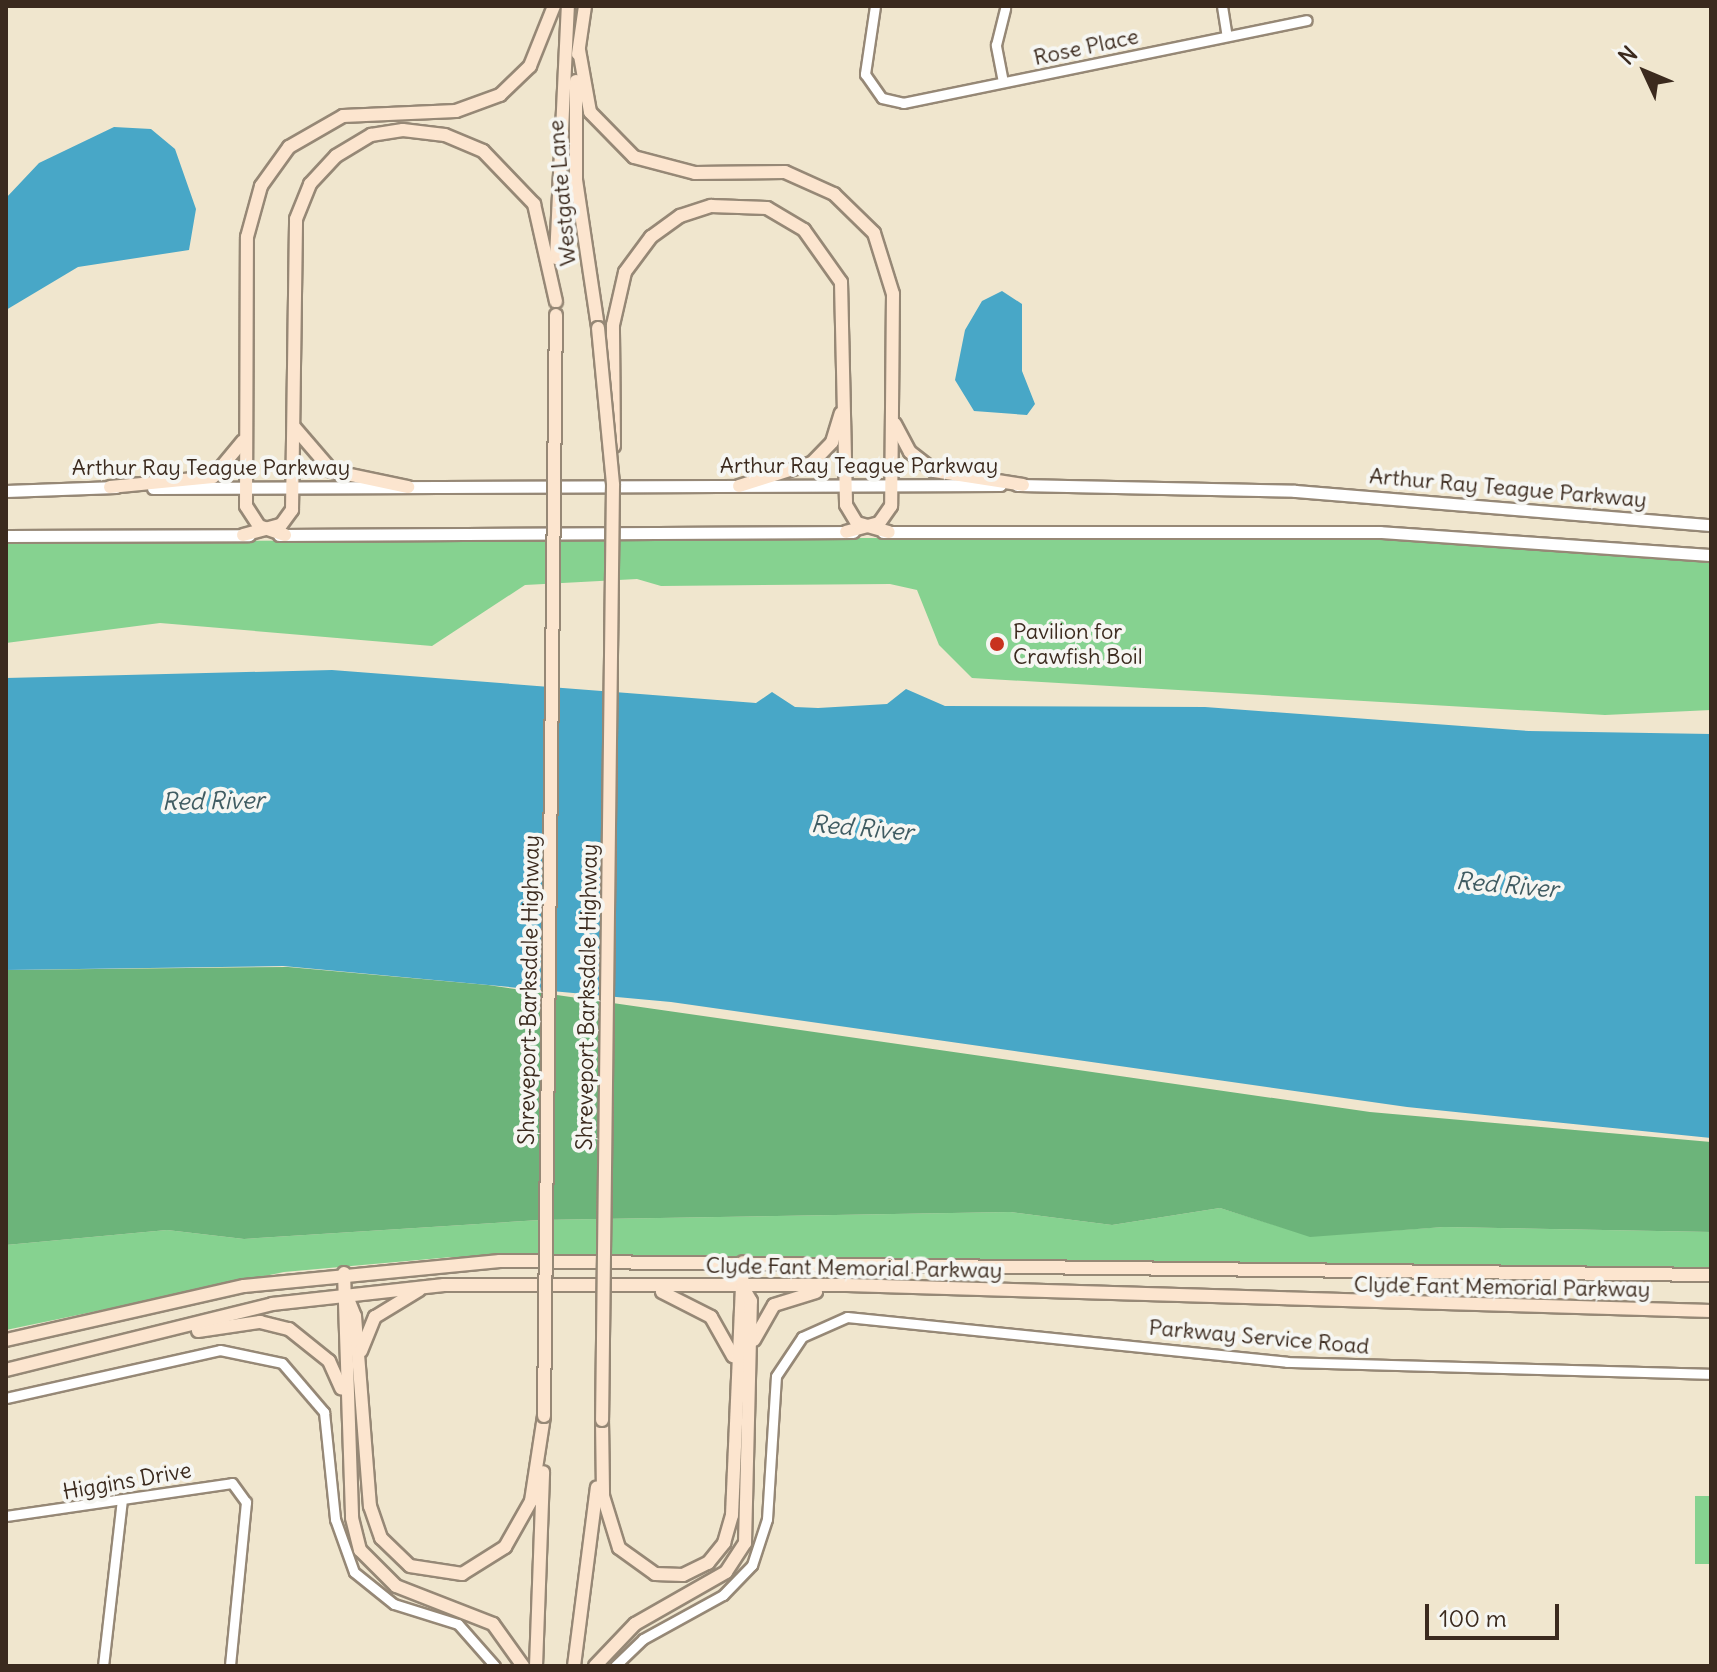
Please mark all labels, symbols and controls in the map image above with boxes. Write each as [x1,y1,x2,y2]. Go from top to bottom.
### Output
street label: Rose Place [1031,23,1141,71]
north arrow [1605,32,1685,112]
text: N [1612,40,1643,71]
street label: Westgate Lane [542,119,582,267]
street label: Arthur Ray Teague Parkway [720,453,998,479]
street label: Arthur Ray Teague Parkway [72,455,350,481]
street label: Arthur Ray Teague Parkway [1368,463,1648,513]
place label: Pavilion for Crawfish Boil [1013,618,1143,670]
marker: Pavilion for Crawfish Boil [988,635,1006,653]
water label: Red River [161,786,265,816]
water label: Red River [810,809,914,847]
street label: Shreveport-Barksdale Highway [513,835,545,1145]
street label: Shreveport Barksdale Highway [571,843,603,1151]
water label: Red River [1455,866,1559,904]
street label: Clyde Fant Memorial Parkway [706,1252,1002,1284]
street label: Clyde Fant Memorial Parkway [1354,1271,1650,1303]
street label: Parkway Service Road [1148,1314,1370,1360]
street label: Higgins Drive [61,1457,193,1505]
scale bar [1429,1588,1563,1638]
text: 100 m [1439,1603,1507,1633]

